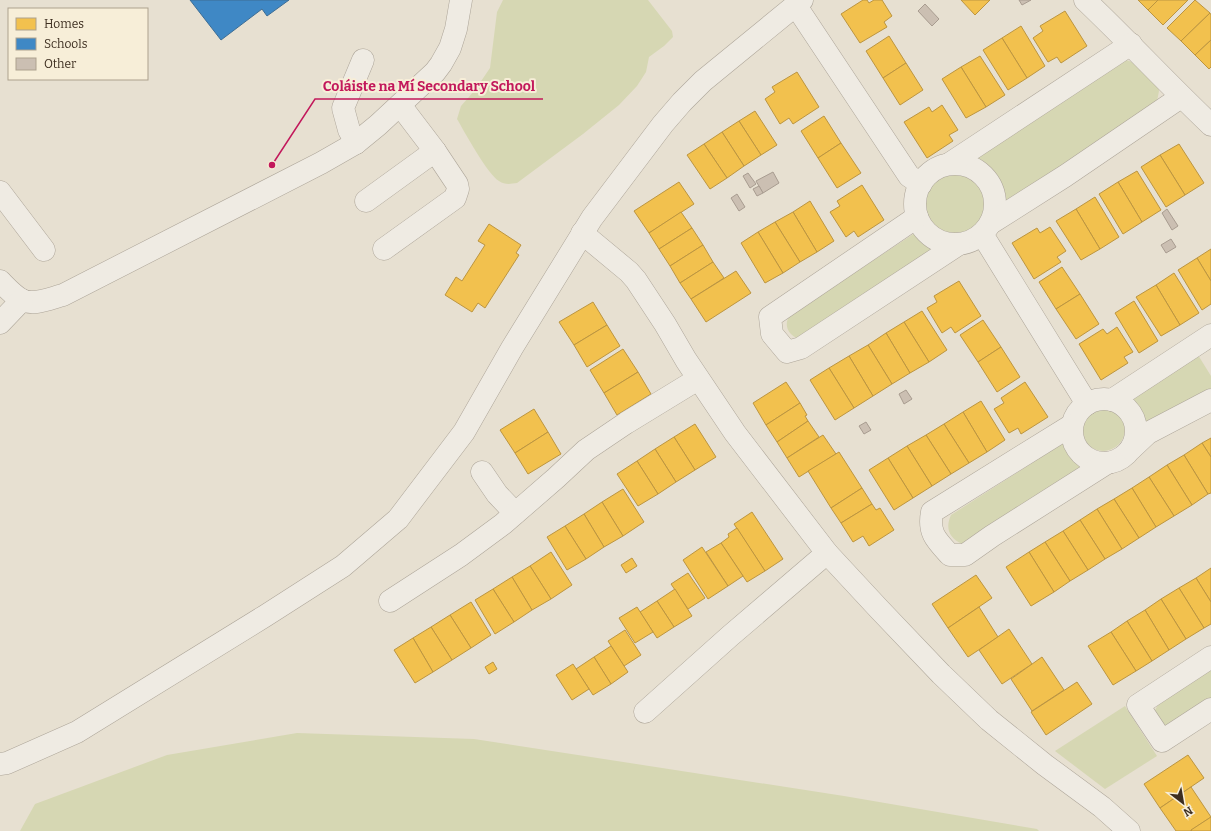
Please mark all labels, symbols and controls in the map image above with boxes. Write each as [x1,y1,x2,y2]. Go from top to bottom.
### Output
legend [8,8,148,80]
text: Homes [44,17,84,31]
text: Schools [44,37,88,51]
text: Other [44,57,77,71]
callout: Coláiste na Mí Secondary School [315,73,543,99]
text: Coláiste na Mí Secondary School [323,78,536,95]
north arrow [1163,783,1203,823]
text: N [1180,803,1195,819]

